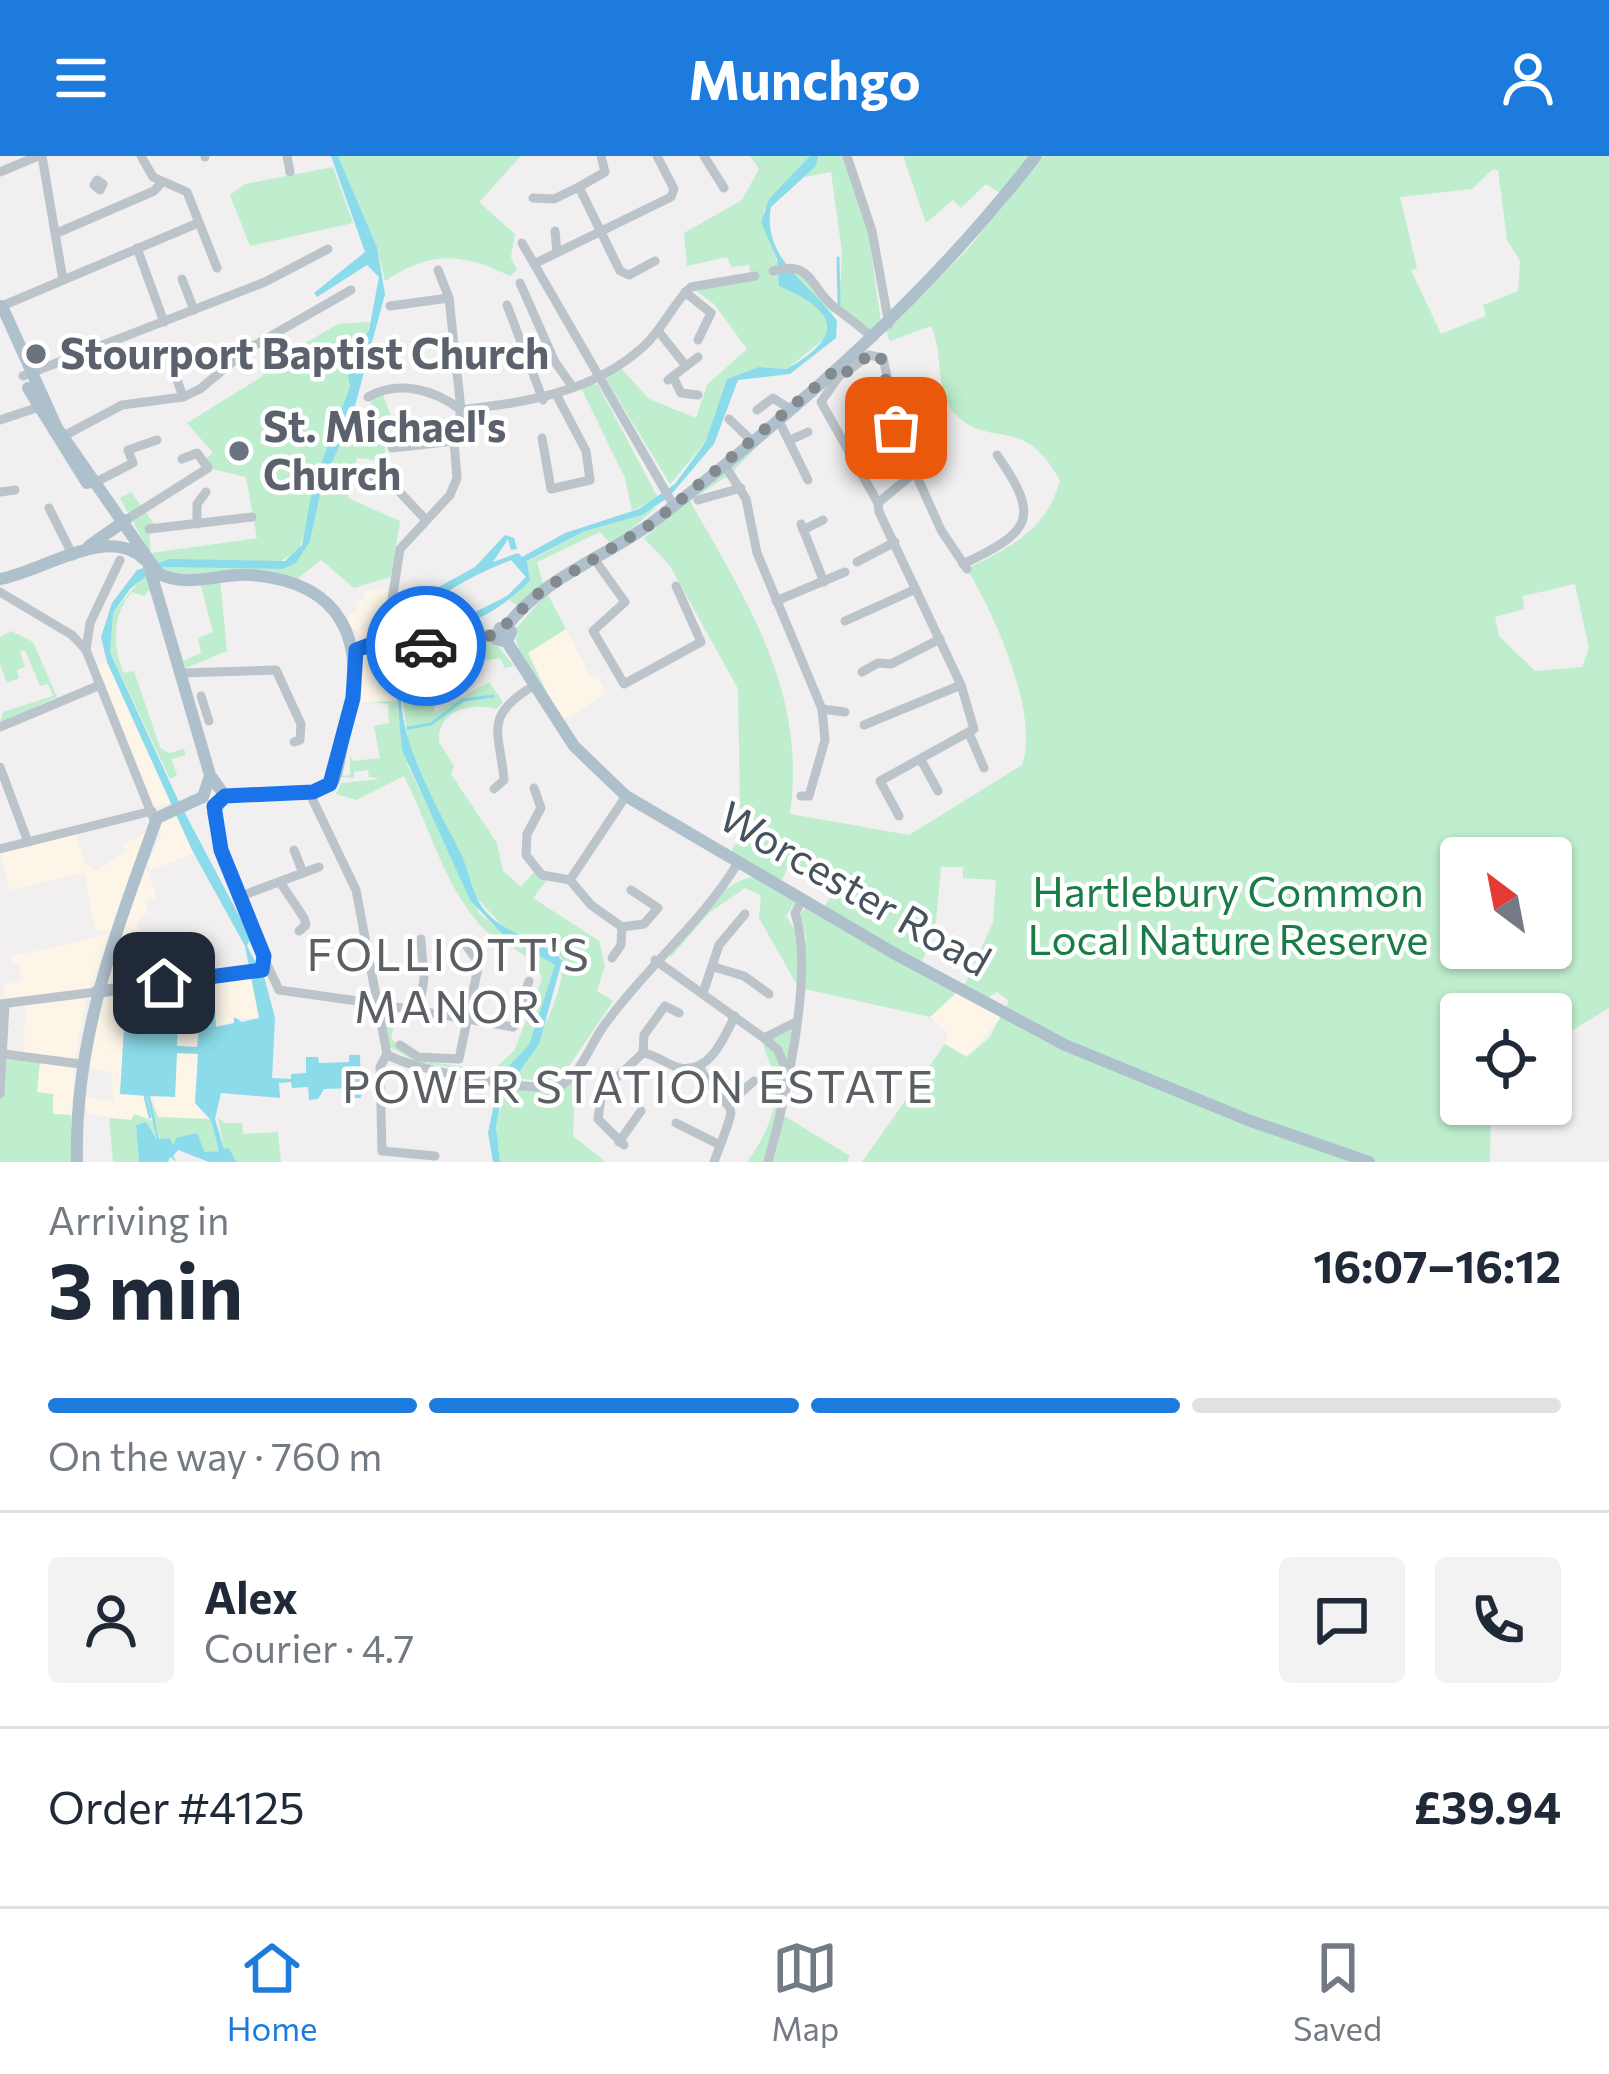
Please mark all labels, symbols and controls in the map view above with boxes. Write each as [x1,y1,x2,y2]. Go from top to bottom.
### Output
icon: menu [48,45,114,111]
text: Munchgo [688,45,921,111]
icon: person [1495,45,1561,111]
place label: Stourport Baptist Church [60,326,549,378]
marker: Stourport Baptist Church [23,341,49,367]
pin [845,377,947,479]
icon: bag [863,395,929,461]
place label: St. Michael's Church [263,399,506,499]
marker: St. Michael's Church [226,438,252,464]
courier [366,586,486,706]
icon: car [393,613,459,679]
street label: Worcester Road [711,789,1001,986]
north arrow [1440,837,1572,969]
map controls [1440,837,1572,1125]
park label: Hartlebury Common Local Nature Reserve [1027,864,1429,964]
district label: FOLLIOTT'S MANOR [306,925,592,1032]
pin [113,932,215,1034]
icon: home [131,950,197,1016]
button: locate [1440,993,1572,1125]
district label: POWER STATION ESTATE [342,1057,936,1112]
text: Arriving in [48,1195,229,1243]
text: 16:07–16:12 [1313,1237,1561,1292]
text: 3 min [48,1240,243,1335]
text: On the way · 760 m [48,1431,382,1479]
button: person [48,1557,174,1683]
button: chat [1279,1557,1405,1683]
button: phone [1435,1557,1561,1683]
text: Alex [204,1568,298,1623]
text: Courier · 4.7 [204,1623,414,1671]
text: Order #4125 [48,1778,305,1833]
text: £39.94 [1414,1778,1561,1833]
tab: Home [227,1935,318,2048]
tab: Map [771,1935,839,2048]
tab: Saved [1293,1935,1382,2048]

